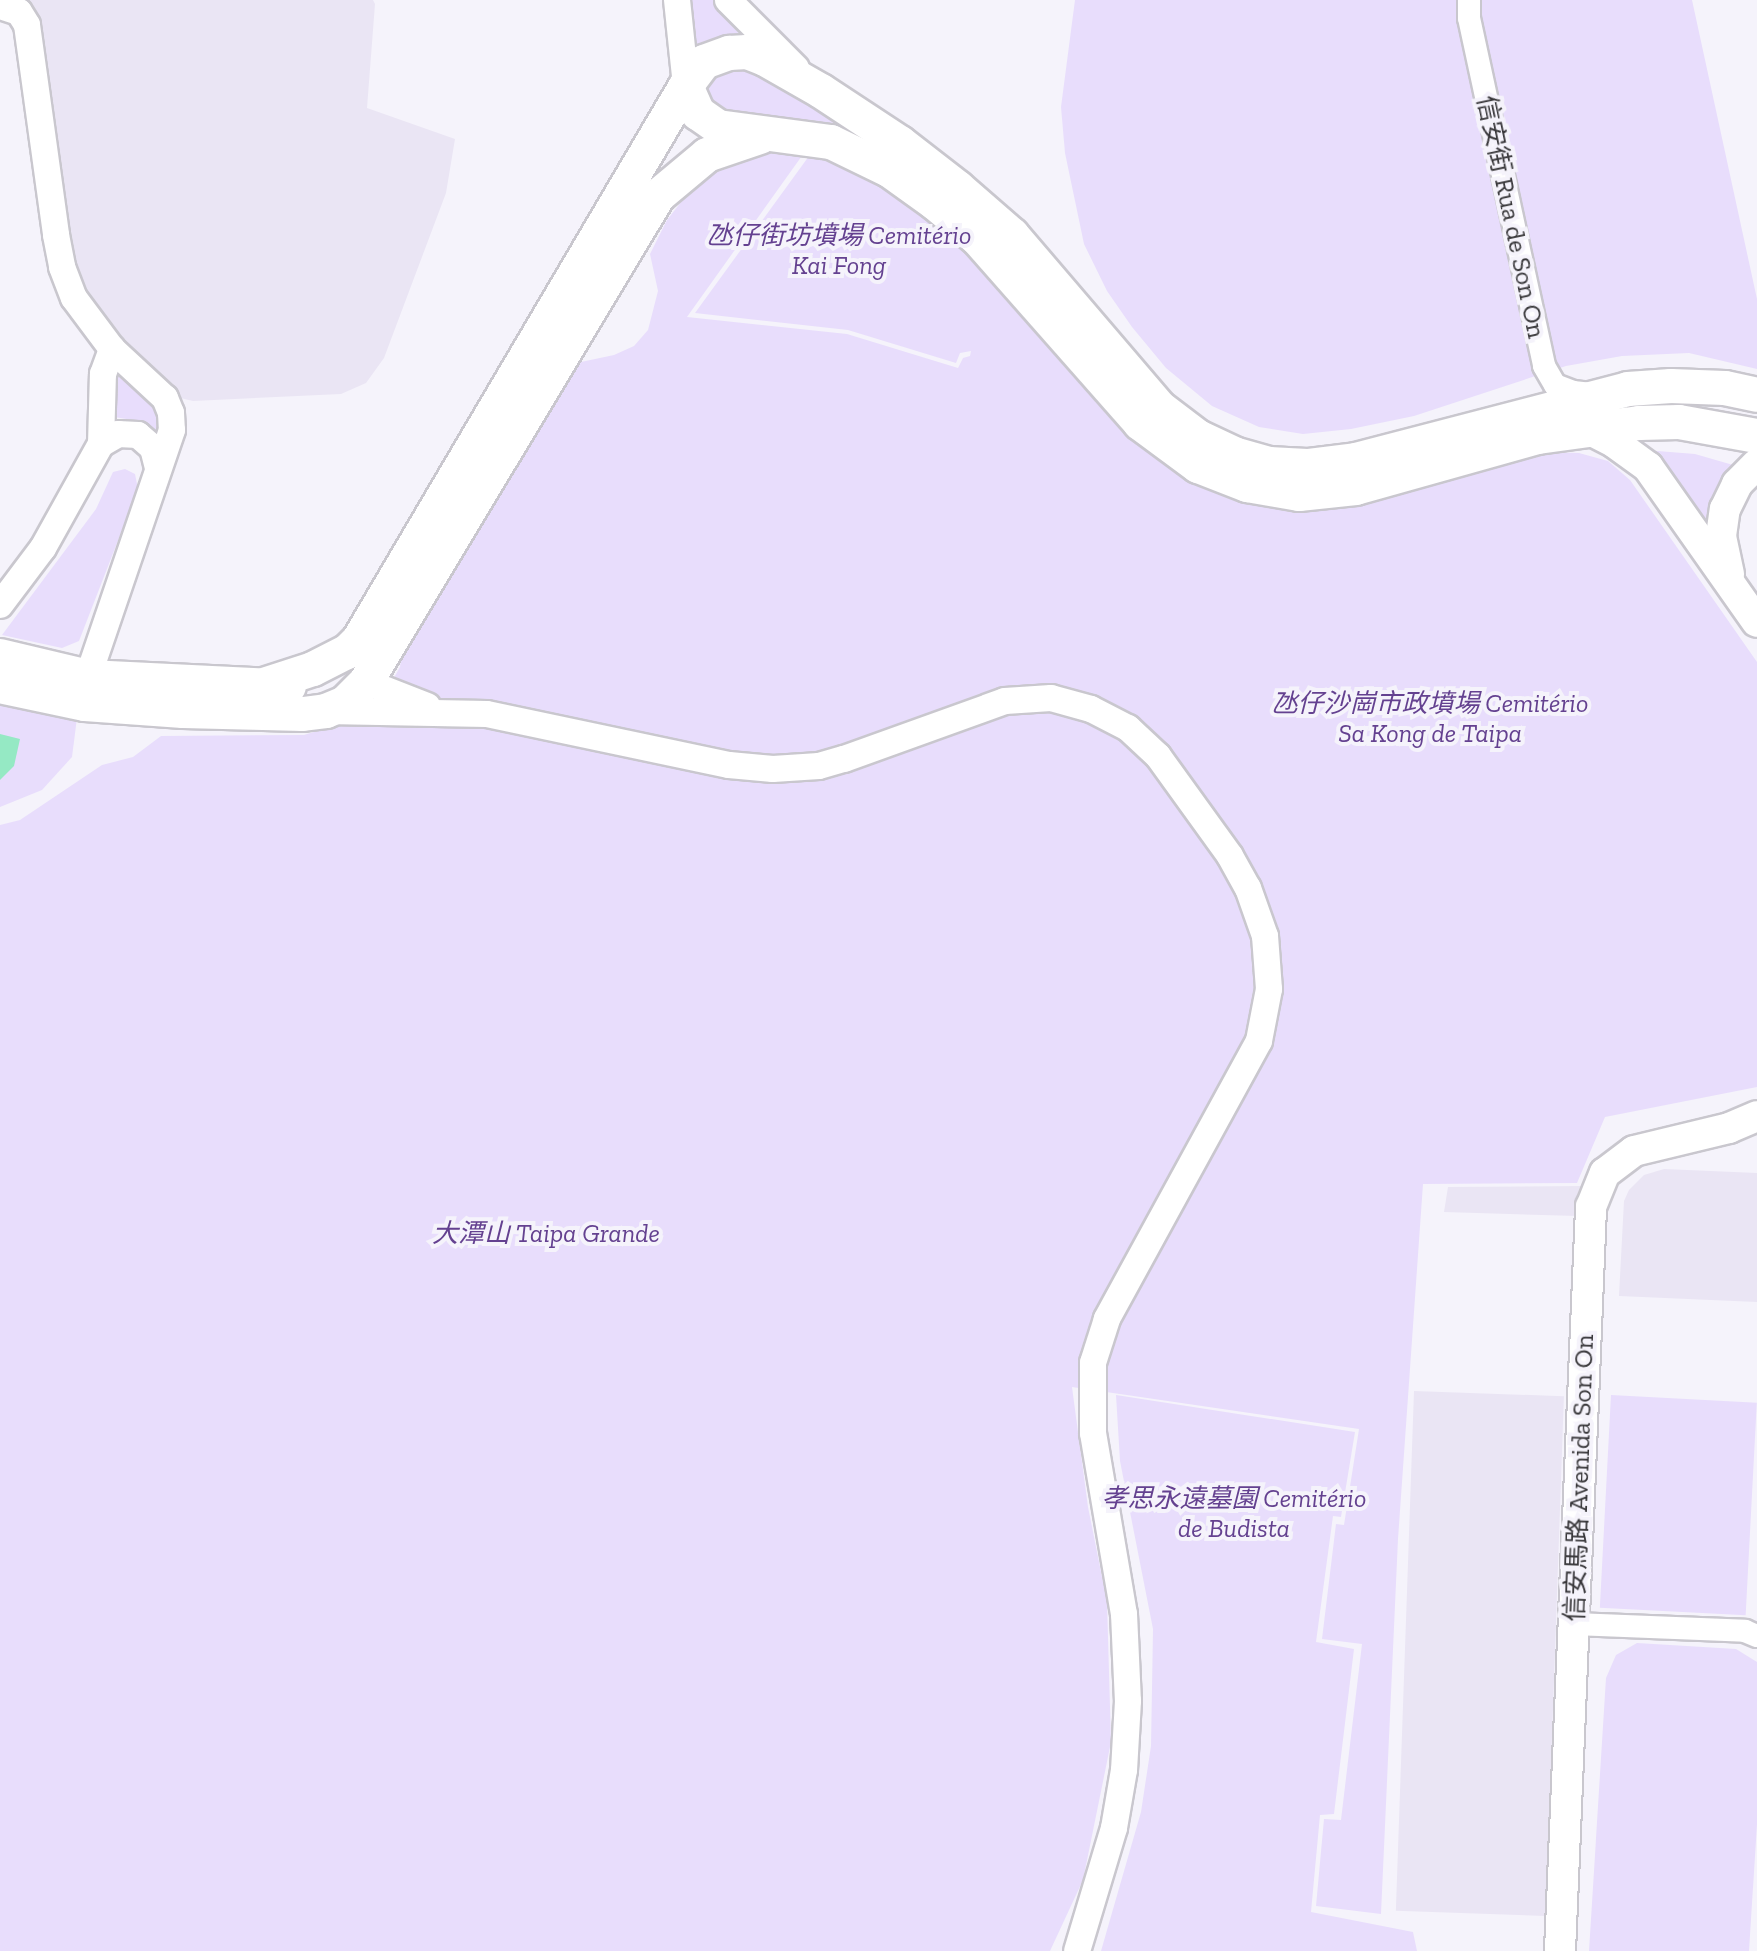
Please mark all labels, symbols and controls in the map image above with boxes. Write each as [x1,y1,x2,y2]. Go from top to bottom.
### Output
street label: 信安街 Rua de Son On [1470,93,1552,341]
park label: 氹仔街坊墳場 Cemitério Kai Fong [707,220,971,282]
park label: 氹仔沙崗市政墳場 Cemitério Sa Kong de Taipa [1272,688,1588,750]
park label: 大潭山 Taipa Grande [432,1218,660,1250]
street label: 信安馬路 Avenida Son On [1559,1334,1601,1622]
park label: 孝思永遠墓園 Cemitério de Budista [1102,1483,1366,1544]

